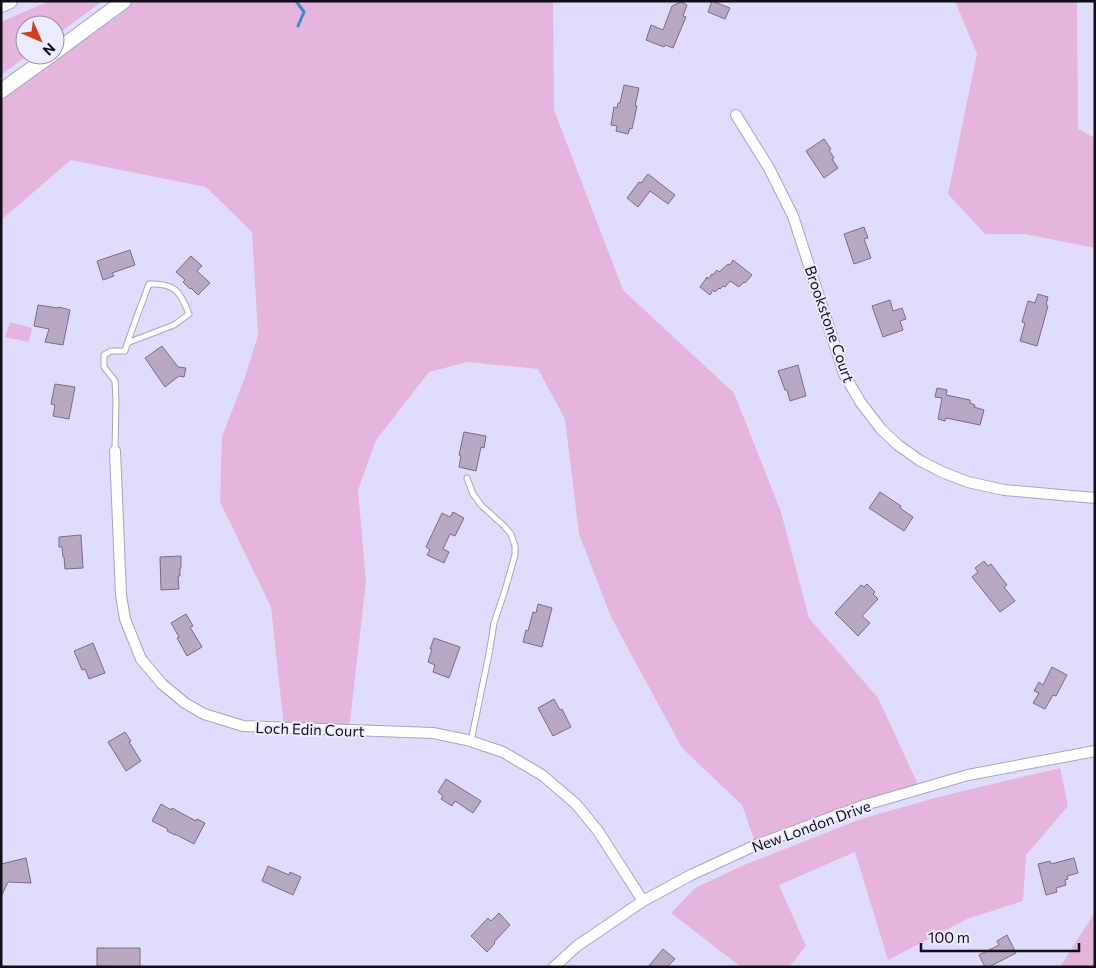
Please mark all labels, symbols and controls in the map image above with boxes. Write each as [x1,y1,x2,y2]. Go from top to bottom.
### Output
north arrow [15,15,65,65]
text: N [40,40,59,59]
street label: Brookstone Court [802,263,858,385]
street label: Loch Edin Court [255,718,365,740]
street label: New London Drive [749,796,873,856]
scale bar [921,920,1078,952]
text: 100 m [928,928,970,946]

